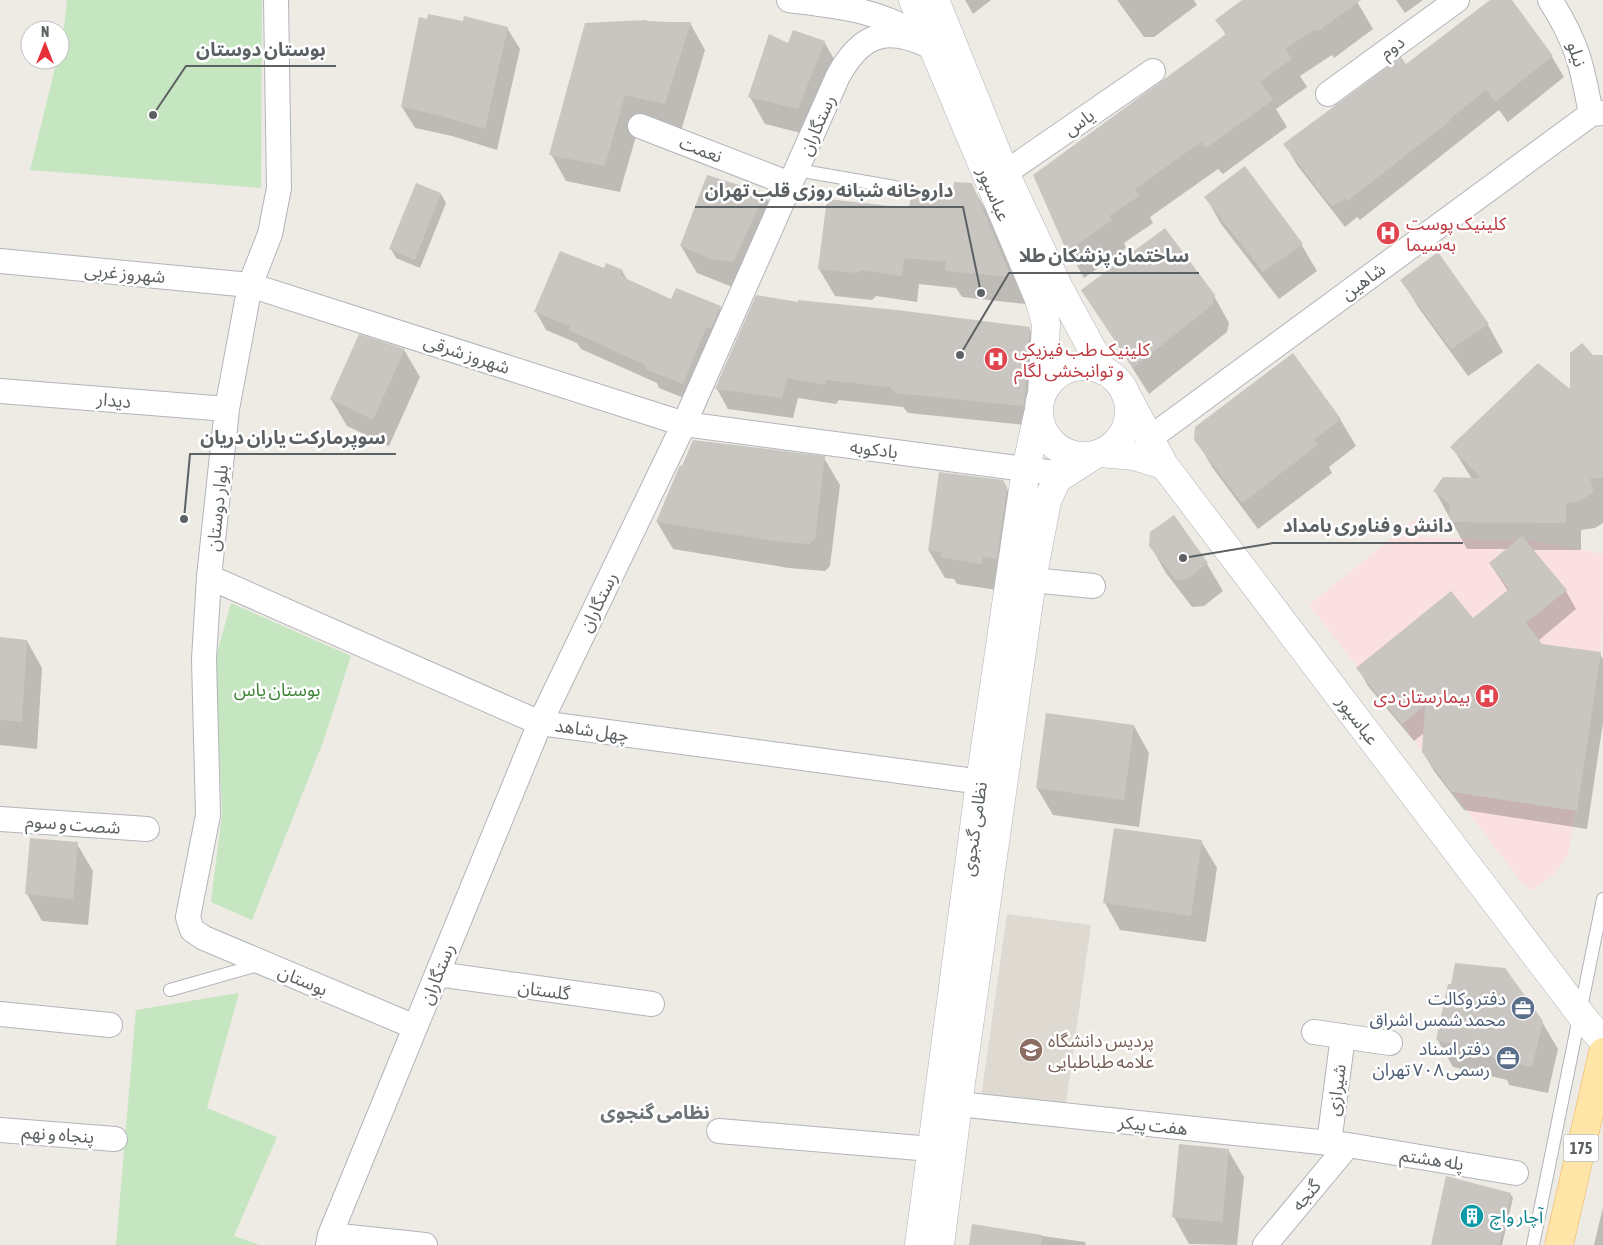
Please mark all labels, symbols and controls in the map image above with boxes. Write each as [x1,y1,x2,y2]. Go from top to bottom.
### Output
north arrow [20,20,70,70]
text: N [41,24,49,40]
street label: دوم [1376,31,1411,66]
callout: بوستان دوستان [186,32,336,66]
text: بوستان دوستان [196,38,326,60]
street label: نیلو [1562,39,1591,70]
street label: رستگاران [794,91,841,159]
street label: یاس [1060,104,1099,141]
street label: نعمت [677,131,725,167]
street label: عباسپور [972,163,1015,225]
callout: داروخانه شبانه روزی قلب تهران [695,173,963,207]
text: داروخانه شبانه روزی قلب تهران [705,179,954,202]
place label: کلینیک پوست به‌سیما [1406,213,1507,255]
hospital icon: کلینیک پوست به‌سیما [1375,220,1401,246]
callout: ساختمان پزشکان طلا [1009,239,1199,273]
text: ساختمان پزشکان طلا [1019,244,1189,268]
street label: شاهین [1337,258,1390,305]
street label: شهروز غربی [84,259,166,288]
street label: شهروز شرقی [421,330,513,379]
place label: کلینیک طب فیزیکی و توانبخشی لگام [1014,339,1150,385]
hospital icon: کلینیک طب فیزیکی و توانبخشی لگام [983,346,1009,372]
street label: دیدار [95,388,132,413]
callout: سوپرمارکت یاران دریان [190,420,396,454]
text: سوپرمارکت یاران دریان [200,426,386,450]
street label: بادکوبه [849,436,899,463]
street label: بلوار دوستان [202,464,233,553]
callout: دانش و فناوری بامداد [1273,509,1463,543]
text: دانش و فناوری بامداد [1283,514,1453,537]
street label: رستگاران [575,569,622,636]
park label: بوستان یاس [234,679,320,701]
hospital icon: بیمارستان دی [1474,683,1500,709]
place label: بیمارستان دی [1374,686,1470,708]
street label: عباسپور [1331,690,1383,750]
street label: چهل شاهد [553,714,630,747]
street label: نظامی گنجوی [957,780,992,878]
street label: شصت و سوم [25,810,121,842]
street label: رستگاران [415,940,460,1008]
street label: بوستان [275,960,331,1001]
street label: گلستان [516,976,572,1005]
place label: دفتر وکالت محمد شمس اشراق [1370,988,1506,1031]
office icon: دفتر وکالت محمد شمس اشراق [1510,995,1536,1021]
place label: پردیس دانشگاه علامه طباطبایی [1048,1030,1154,1073]
school or university icon: پردیس دانشگاه علامه طباطبایی [1018,1037,1044,1063]
place label: دفتر اسناد رسمی ۷۰۸ تهران [1373,1038,1490,1081]
office icon: دفتر اسناد رسمی ۷۰۸ تهران [1495,1045,1521,1071]
street label: شیرازی [1322,1063,1351,1117]
district label: نظامی گنجوی [600,1101,710,1123]
street label: هفت پیکر [1116,1111,1189,1140]
street label: پنجاه و نهم [21,1121,95,1150]
road number: 175 [1564,1134,1598,1162]
street label: پله هشتم [1398,1144,1465,1177]
street label: گنجه [1287,1175,1325,1215]
building icon: آچار واچ [1459,1203,1485,1229]
place label: آچار واچ [1490,1206,1544,1230]

